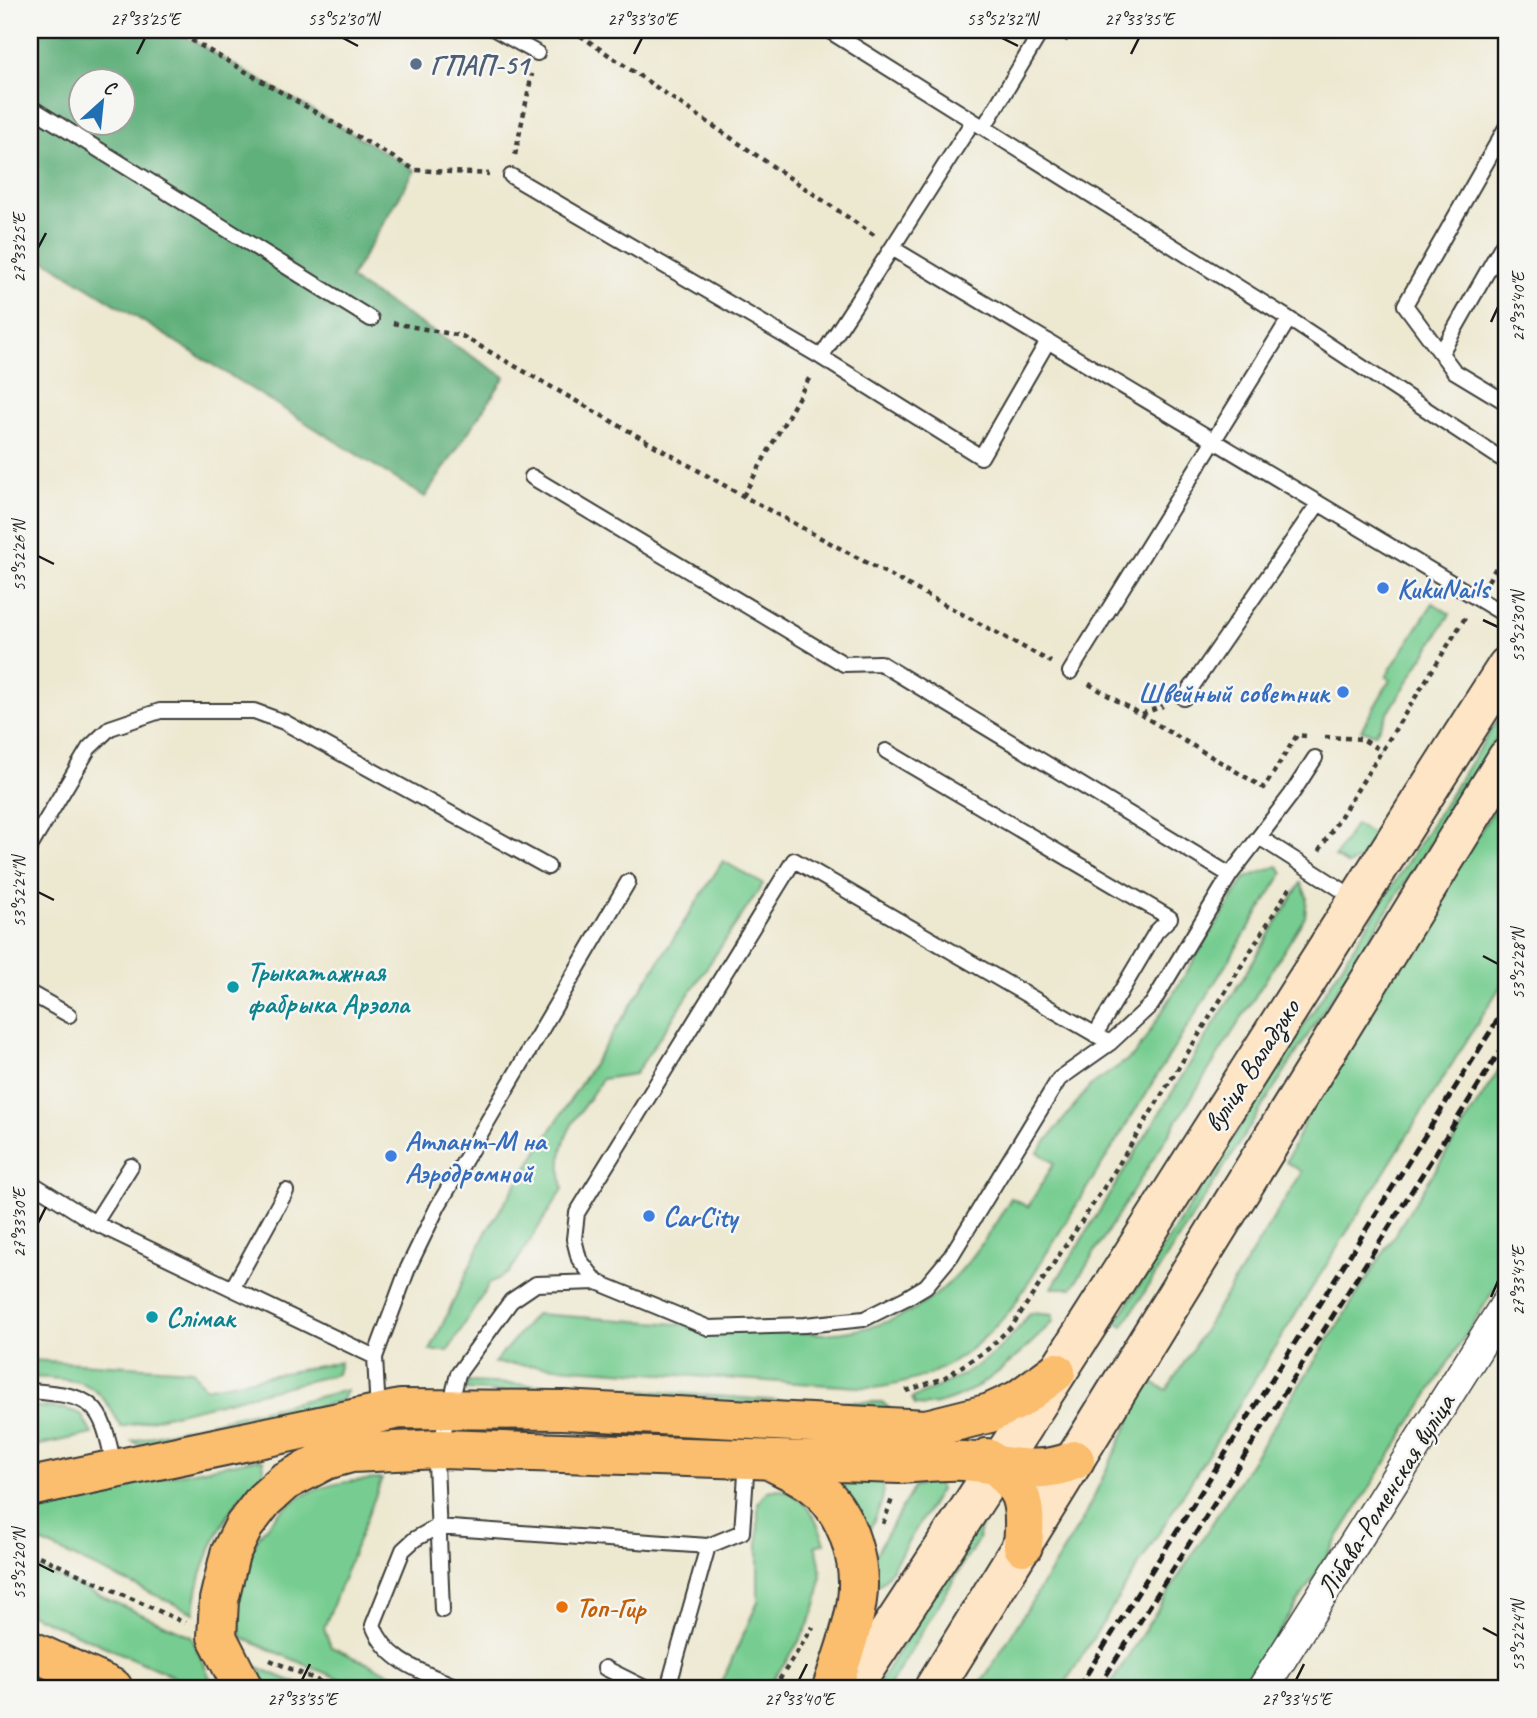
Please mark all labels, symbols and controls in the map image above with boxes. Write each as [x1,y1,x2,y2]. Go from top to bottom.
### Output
text: 27°33'25"E [110,8,182,30]
text: 53°52'30"N [308,8,382,30]
text: 27°33'30"E [607,8,679,30]
text: 53°52'32"N [967,8,1041,30]
text: 27°33'35"E [1104,8,1176,30]
place label: ГПАП-51 [430,47,532,82]
marker: ГПАП-51 [408,56,424,72]
north arrow [66,66,136,136]
text: С [100,75,121,102]
text: 27°33'25"E [8,211,30,283]
text: 27°33'40"E [1507,270,1529,342]
text: 53°52'26"N [8,517,30,591]
place label: KukuNails [1397,571,1492,606]
marker: KukuNails [1375,580,1391,596]
text: 53°52'30"N [1507,588,1529,662]
place label: Швейный советник [1138,675,1331,710]
marker: Швейный советник [1335,684,1351,700]
text: 53°52'24"N [8,853,30,927]
text: 53°52'28"N [1507,925,1529,999]
place label: Трыкатажная фабрыка Арэола [247,954,411,1021]
marker: Трыкатажная фабрыка Арэола [225,979,241,995]
street label: вуліца Валадзько [1195,990,1309,1139]
place label: Атлант-М на Аэродромной [405,1123,548,1190]
marker: Атлант-М на Аэродромной [383,1148,399,1164]
text: 27°33'30"E [8,1186,30,1258]
place label: CarCity [663,1199,740,1234]
marker: CarCity [641,1208,657,1224]
text: 27°33'45"E [1507,1244,1529,1316]
place label: Слімак [166,1300,237,1335]
marker: Слімак [144,1309,160,1325]
street label: Лібава-Роменская вуліца [1309,1385,1463,1604]
text: 53°52'20"N [8,1525,30,1599]
place label: Топ-Гир [576,1590,647,1625]
text: 53°52'24"N [1507,1597,1529,1671]
marker: Топ-Гир [554,1599,570,1615]
text: 27°33'35"E [267,1688,339,1710]
text: 27°33'40"E [764,1688,836,1710]
text: 27°33'45"E [1261,1688,1333,1710]

